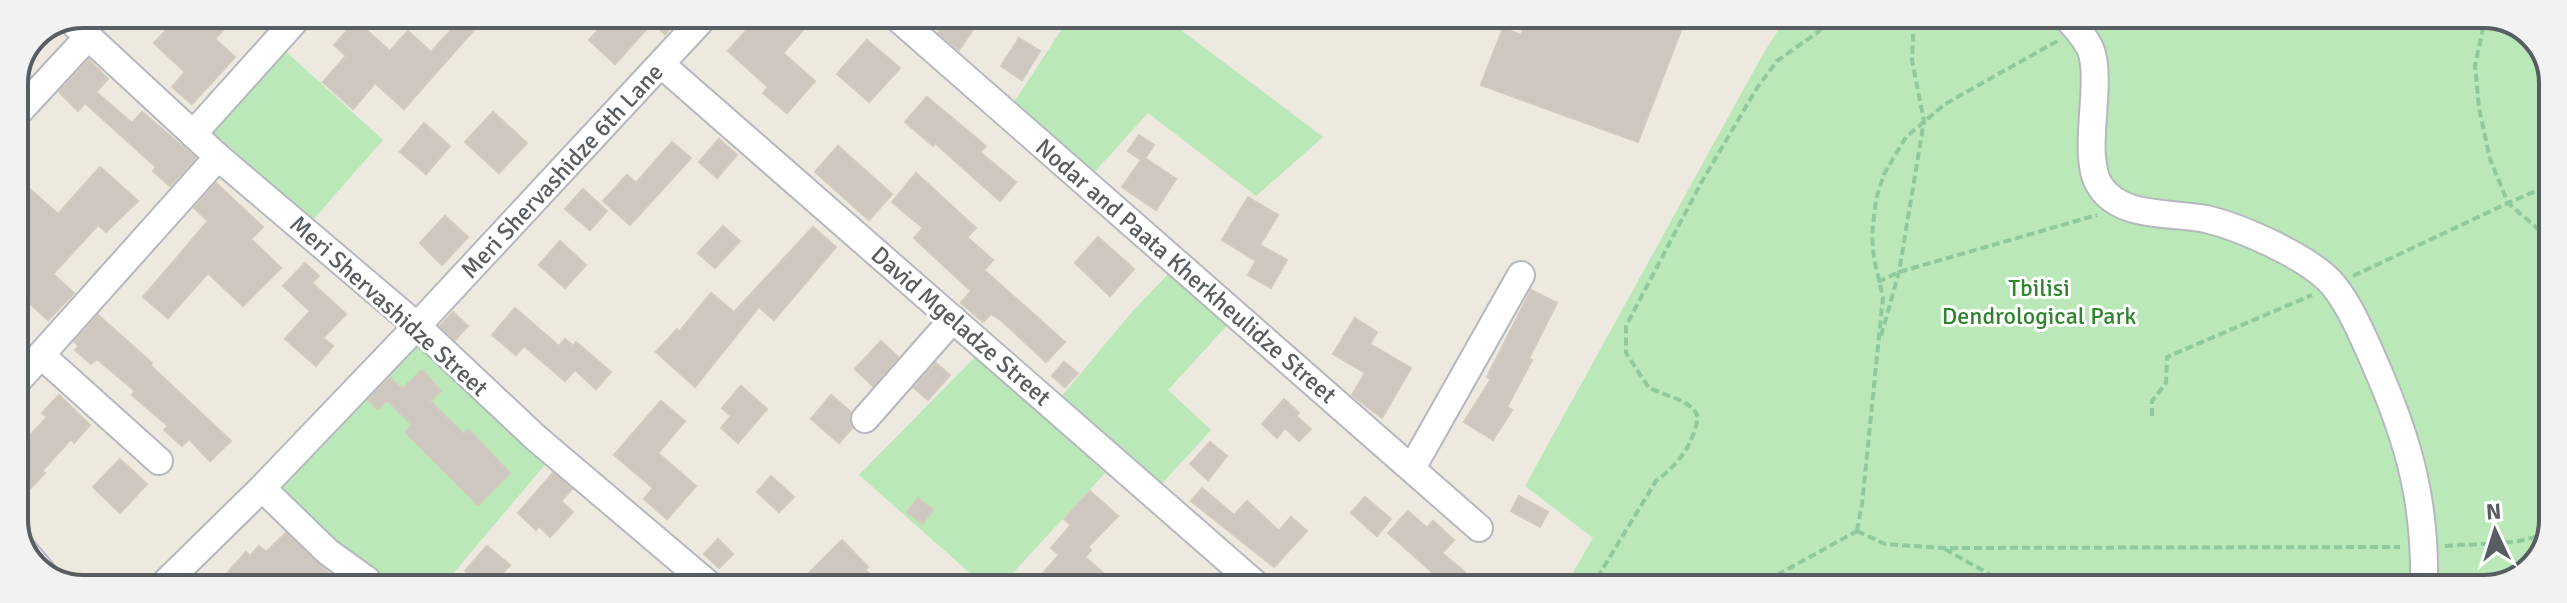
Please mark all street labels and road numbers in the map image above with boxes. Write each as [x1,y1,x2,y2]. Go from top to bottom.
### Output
street label: Meri Shervashidze 6th Lane [454,57,670,285]
street label: Nodar and Paata Kherkheulidze Street [1029,132,1343,410]
street label: Meri Shervashidze Street [284,209,494,403]
street label: David Mgeladze Street [865,240,1057,412]

